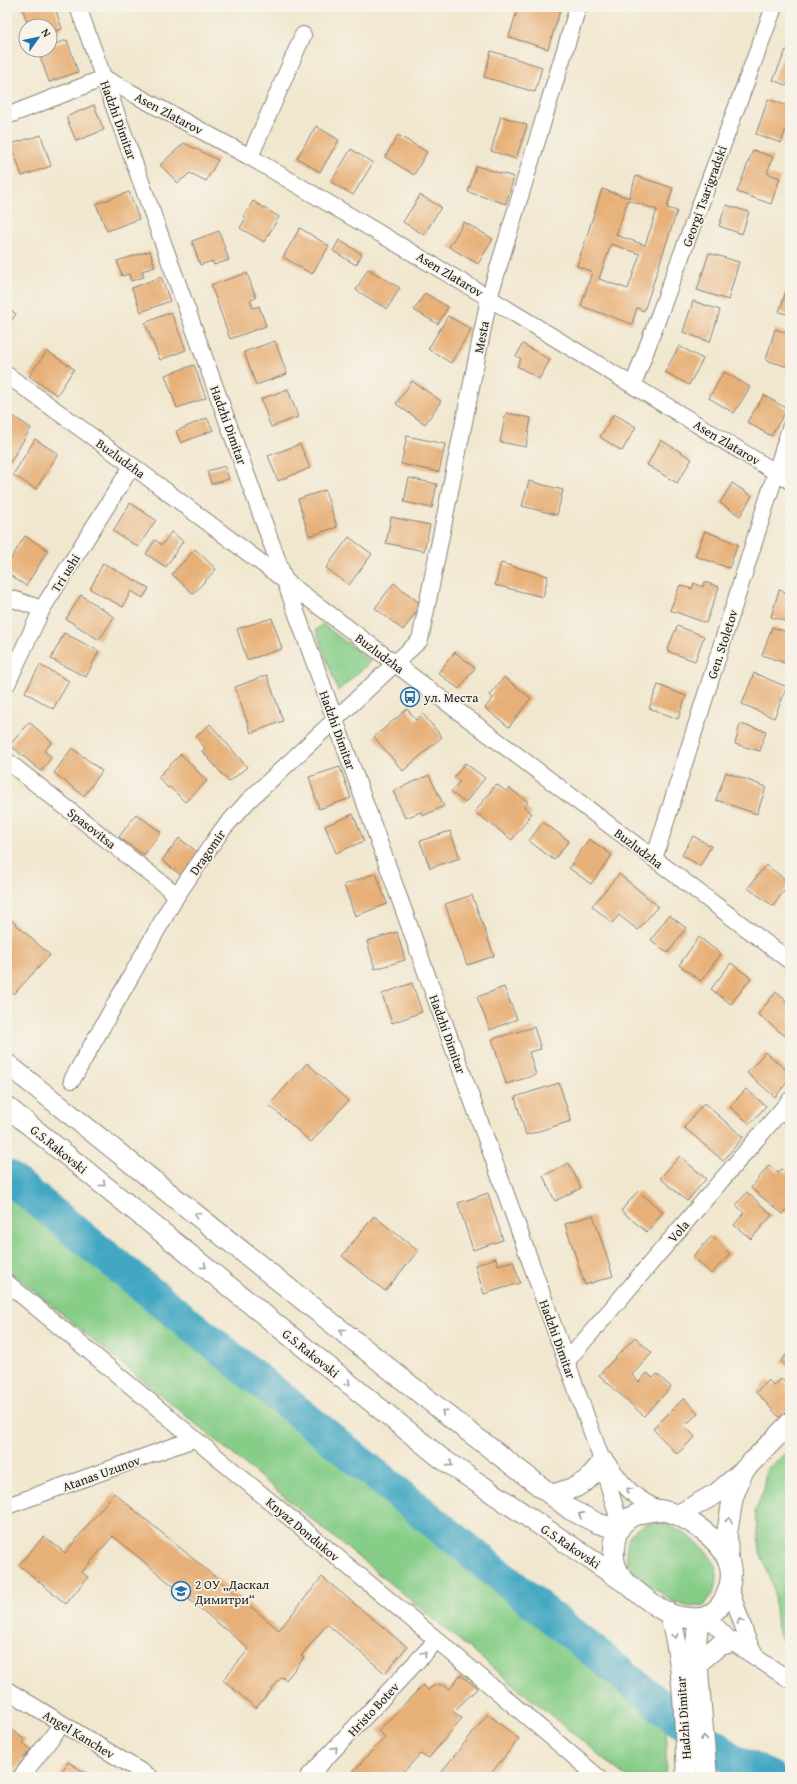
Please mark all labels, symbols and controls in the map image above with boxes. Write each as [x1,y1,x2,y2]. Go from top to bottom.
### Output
north arrow [18,18,58,58]
text: N [38,25,55,41]
street label: Hadzhi Dimitar [95,78,142,163]
street label: Asen Zlatarov [131,88,207,140]
street label: Georgi Tsarigradski [677,143,732,249]
street label: Asen Zlatarov [413,247,487,302]
street label: Mesta [469,318,494,355]
street label: Hadzhi Dimitar [205,383,252,468]
street label: Asen Zlatarov [690,415,764,470]
street label: Buzludzha [92,434,150,483]
street label: Tri ushi [46,550,85,596]
street label: Gen. Stoletov [702,607,743,681]
street label: Buzludzha [351,629,409,679]
bus stop icon: ул. Места [399,686,421,708]
street label: Hadzhi Dimitar [314,688,361,773]
place label: ул. Места [423,688,479,707]
street label: Spasovitsa [63,803,121,854]
street label: Buzludzha [610,824,668,874]
street label: Dragomir [185,825,230,879]
street label: Hadzhi Dimitar [424,992,471,1077]
street label: G.S.Rakovski [26,1120,92,1179]
one-way arrow [98,1180,105,1187]
one-way arrow [194,1213,201,1220]
street label: Vola [663,1215,694,1247]
one-way arrow [199,1262,206,1269]
street label: Hadzhi Dimitar [534,1297,581,1382]
street label: G.S.Rakovski [278,1324,344,1383]
one-way arrow [340,1329,347,1336]
one-way arrow [344,1379,351,1386]
one-way arrow [441,1409,448,1416]
street label: Atanas Uzunov [60,1450,143,1496]
one-way arrow [446,1459,453,1467]
one-way arrow [626,1487,634,1495]
street label: Knyaz Dondukov [262,1493,344,1566]
one-way arrow [578,1512,585,1520]
one-way arrow [724,1517,733,1523]
street label: G.S.Rakovski [537,1519,605,1574]
place label: 2 ОУ „Даскал Димитри“ [194,1575,269,1609]
school or university icon: 2 ОУ „Даскал Димитри“ [170,1580,192,1602]
one-way arrow [737,1618,745,1625]
one-way arrow [671,1633,679,1639]
one-way arrow [419,1651,427,1659]
street label: Hadzhi Dimitar [671,1675,696,1760]
street label: Hristo Botev [343,1678,404,1741]
street label: Angel Kanchev [39,1705,119,1764]
one-way arrow [700,1735,709,1741]
one-way arrow [330,1746,338,1754]

